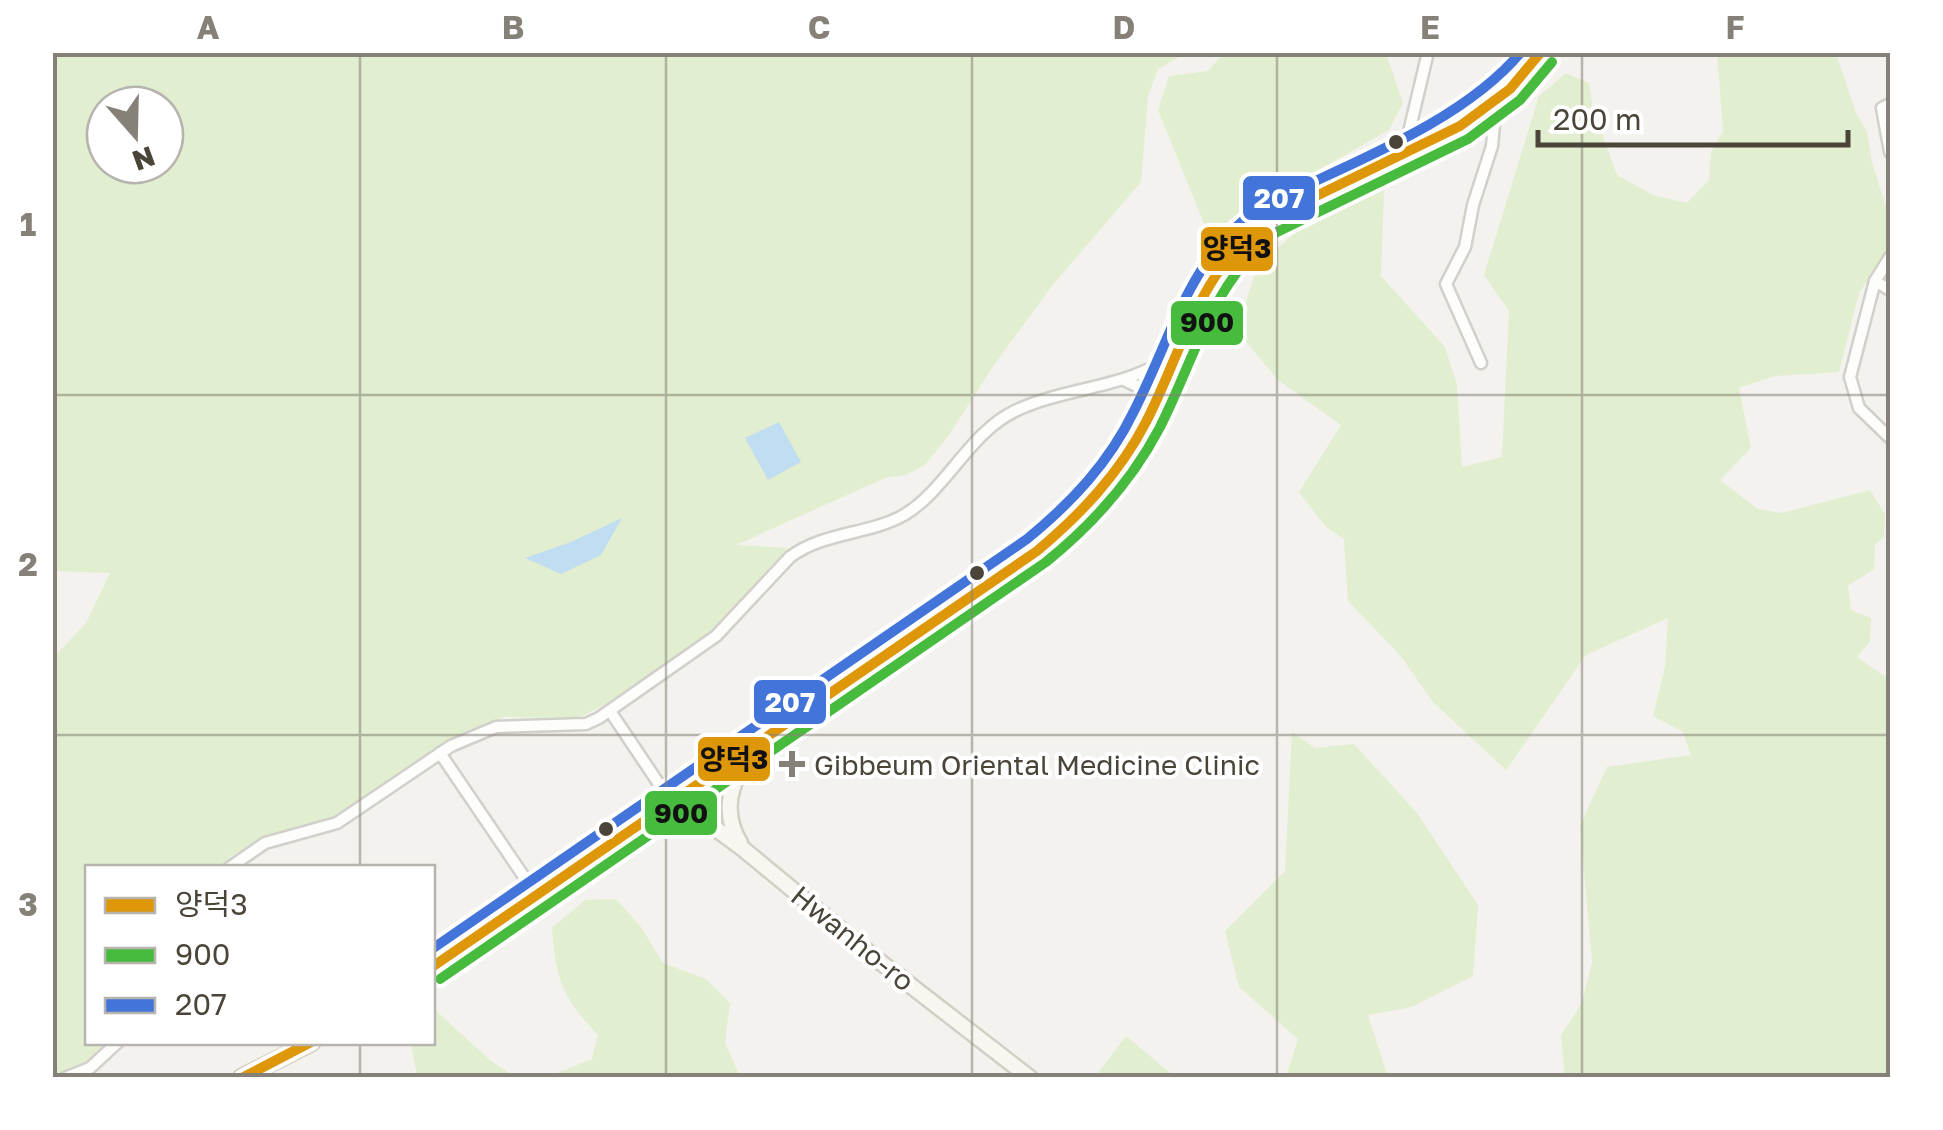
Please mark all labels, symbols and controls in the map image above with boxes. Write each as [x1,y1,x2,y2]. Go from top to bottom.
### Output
text: A [197,8,220,46]
text: B [502,8,524,46]
text: C [808,8,830,46]
text: D [1113,8,1135,46]
text: E [1420,8,1440,46]
text: F [1725,8,1745,46]
north arrow [85,85,185,185]
scale bar [1538,85,1848,147]
text: 200 m [1553,101,1642,137]
unlabelled marker [1386,132,1406,152]
text: N [128,140,159,178]
line badge: 207 [1241,174,1317,222]
text: 207 [1254,181,1304,214]
text: 1 [20,205,36,243]
line badge: 양덕3 [1199,225,1275,273]
text: 양덕3 [1203,231,1271,264]
line badge: 900 [1169,299,1245,347]
text: 900 [1180,305,1234,338]
text: 2 [18,545,38,583]
unlabelled marker [967,563,987,583]
line badge: 207 [752,678,828,726]
text: 207 [765,685,815,718]
line badge: 양덕3 [696,735,772,783]
text: 양덕3 [700,742,768,775]
place label: Gibbeum Oriental Medicine Clinic [814,748,1260,781]
marker: Gibbeum Oriental Medicine Clinic [779,751,805,777]
line badge: 900 [643,789,719,837]
text: 900 [654,796,708,829]
unlabelled marker [596,819,616,839]
legend [85,865,435,1045]
street label: Hwanho-ro [785,878,921,998]
text: 3 [18,885,38,923]
text: 양덕3 [175,886,248,922]
text: 900 [175,936,230,972]
text: 207 [175,986,227,1022]

